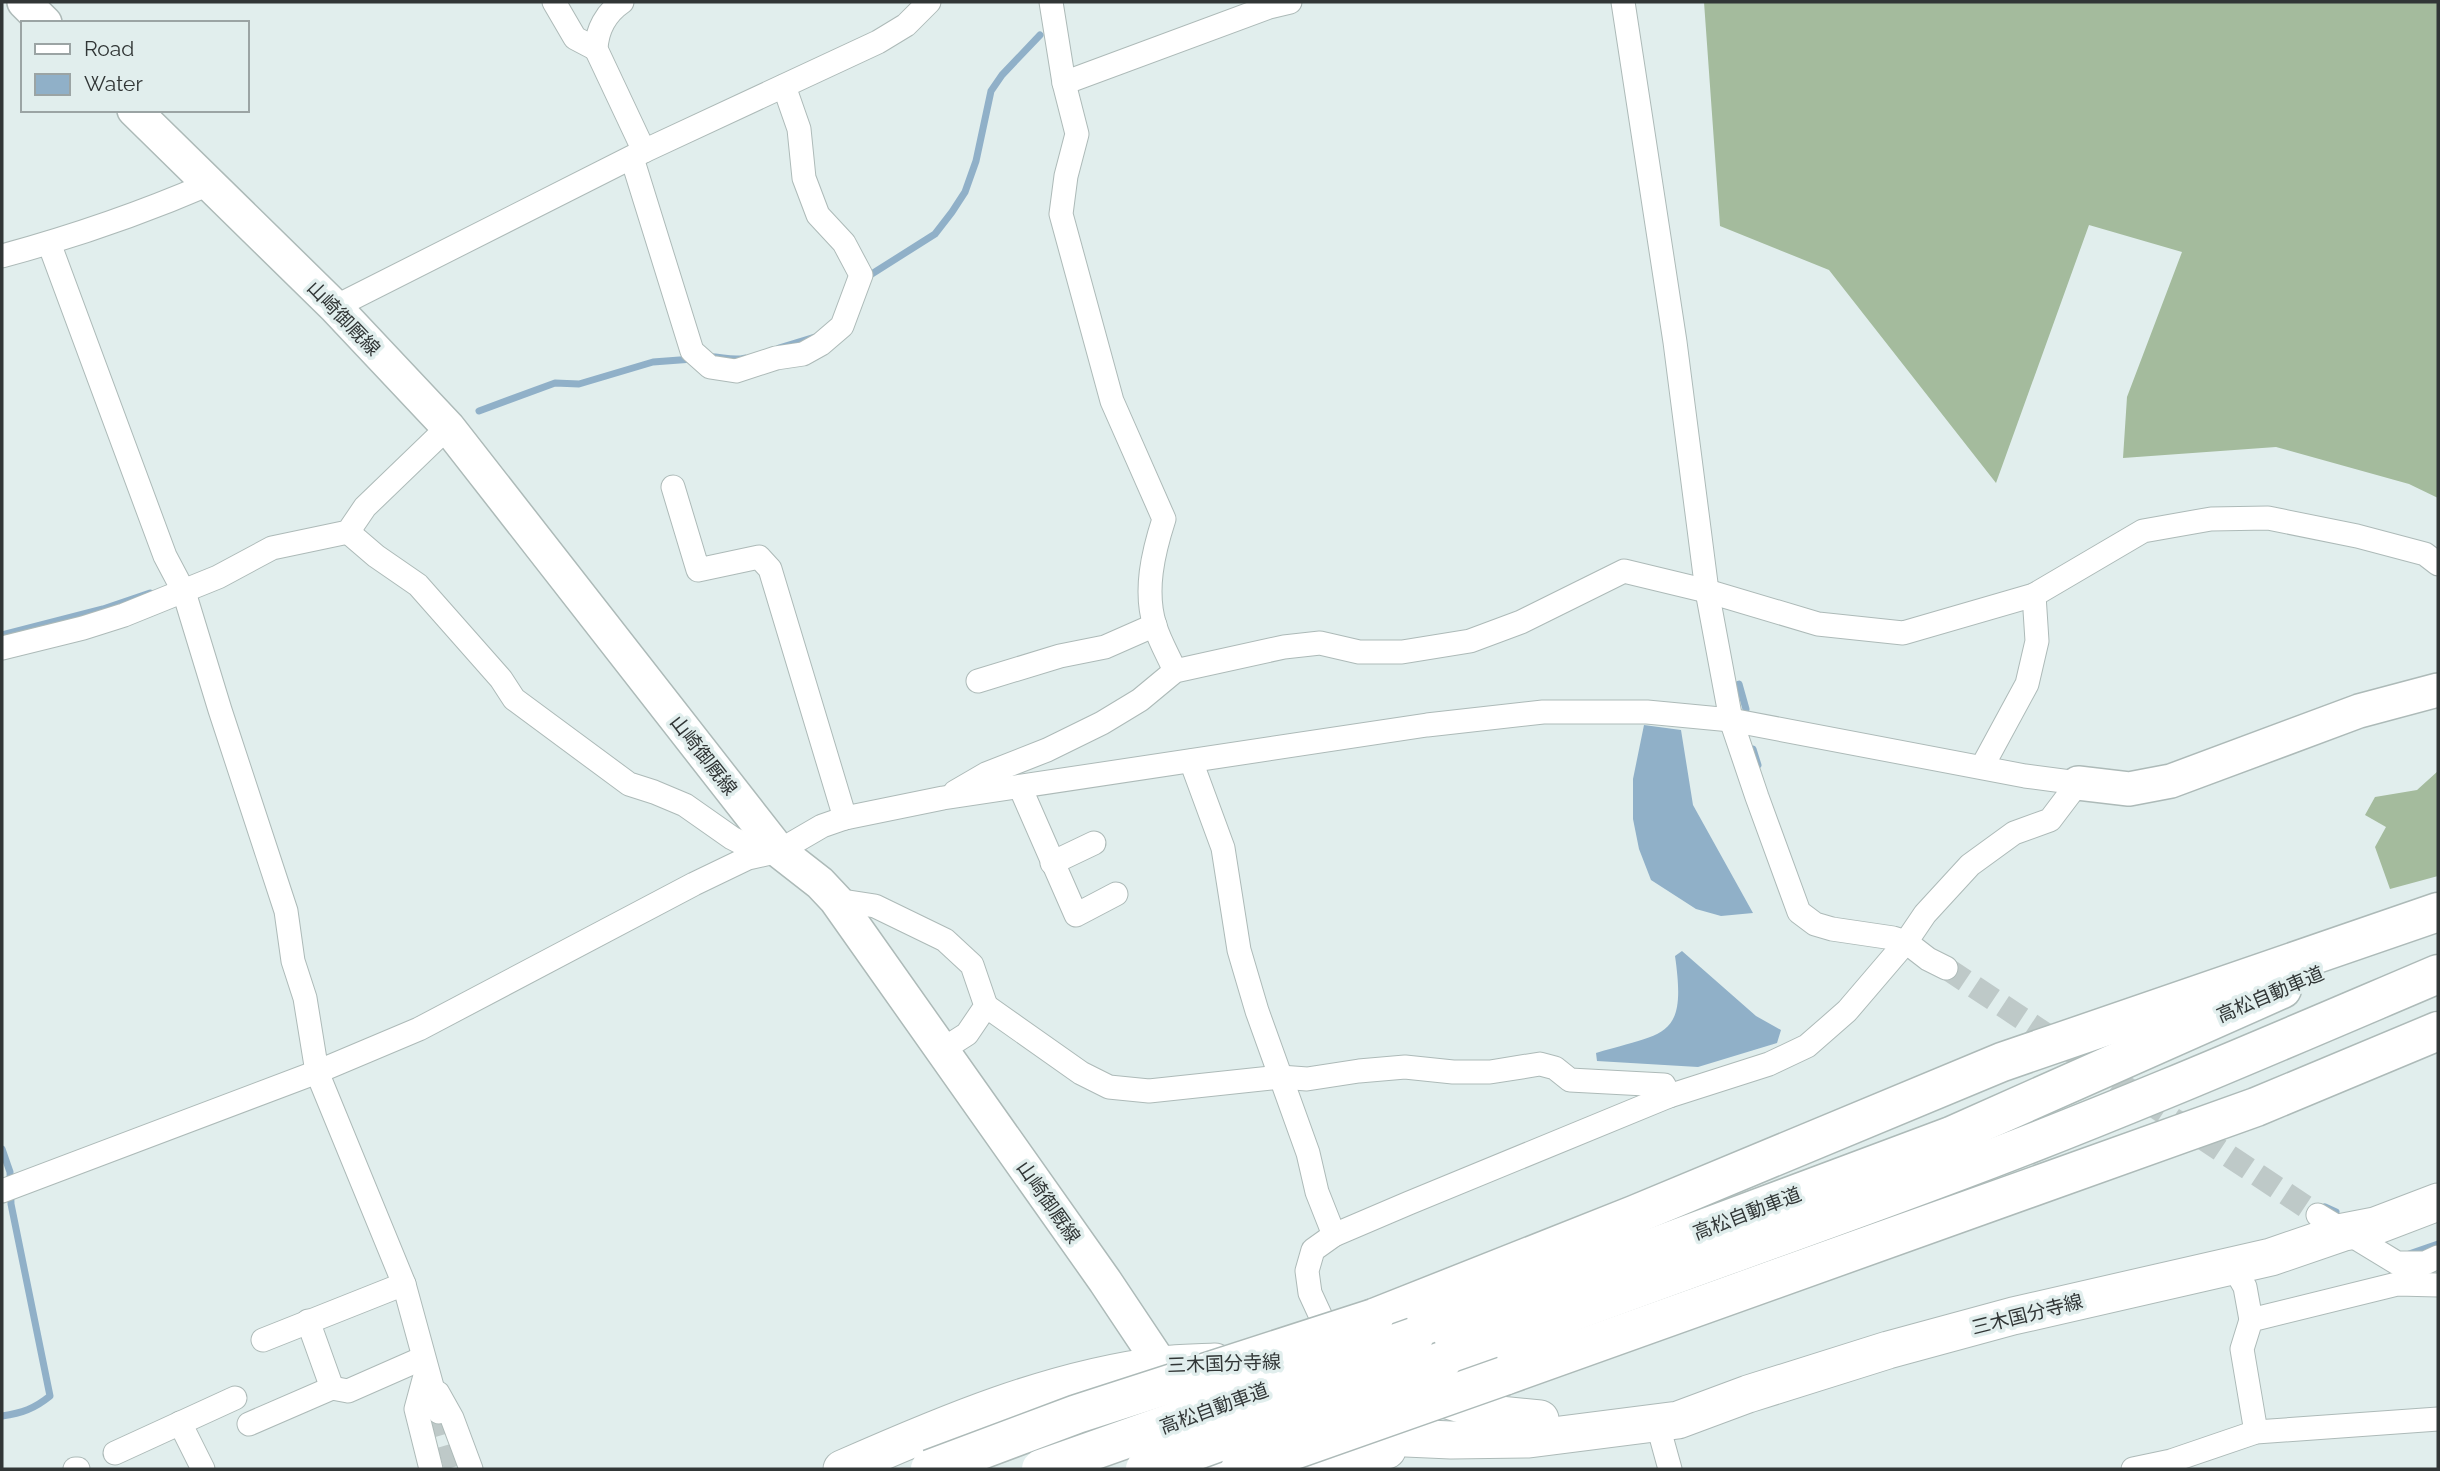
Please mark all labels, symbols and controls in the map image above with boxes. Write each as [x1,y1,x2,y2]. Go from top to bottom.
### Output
legend [21,21,248,112]
text: Road [84,36,134,61]
text: Water [84,71,143,96]
street label: 山崎御厩線 [303,276,385,360]
street label: 山崎御厩線 [666,711,742,799]
street label: 高松自動車道 [2213,962,2327,1026]
street label: 山崎御厩線 [1013,1157,1085,1247]
street label: 高松自動車道 [1690,1182,1804,1244]
street label: 三木国分寺線 [1969,1290,2085,1338]
street label: 三木国分寺線 [1167,1350,1281,1376]
street label: 高松自動車道 [1157,1378,1271,1438]

